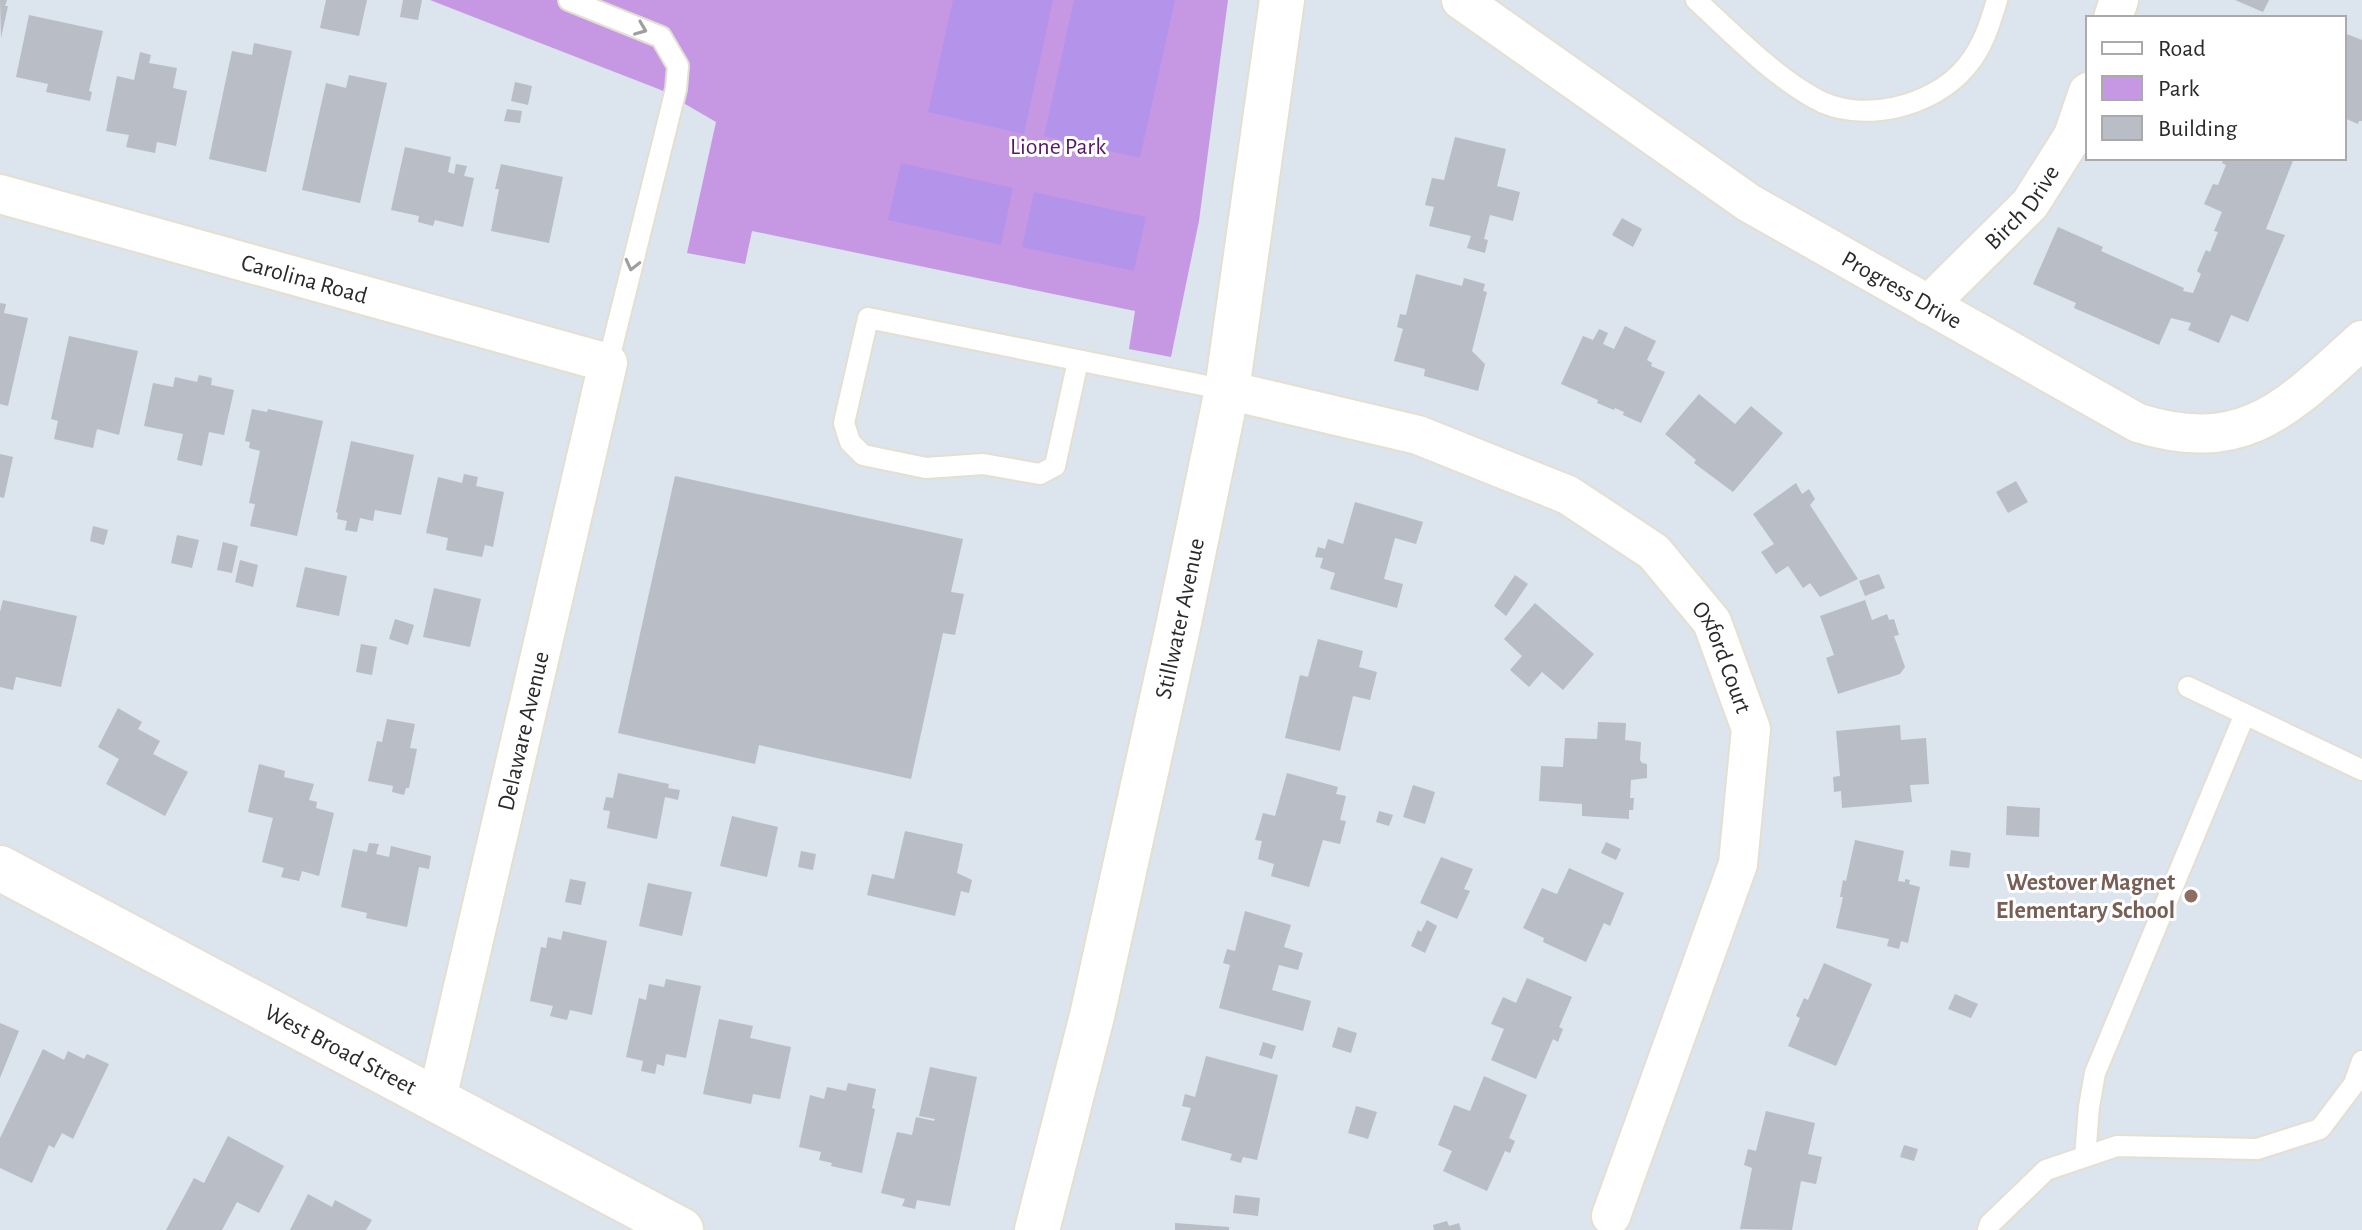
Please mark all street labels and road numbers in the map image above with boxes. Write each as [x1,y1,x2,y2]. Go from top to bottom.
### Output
street label: Birch Drive [1981,161,2064,254]
street label: Progress Drive [1837,247,1966,334]
street label: Carolina Road [238,251,370,309]
street label: Stillwater Avenue [1151,536,1209,701]
street label: Oxford Court [1687,597,1755,717]
street label: Delaware Avenue [494,649,554,813]
street label: West Broad Street [260,1000,421,1100]

